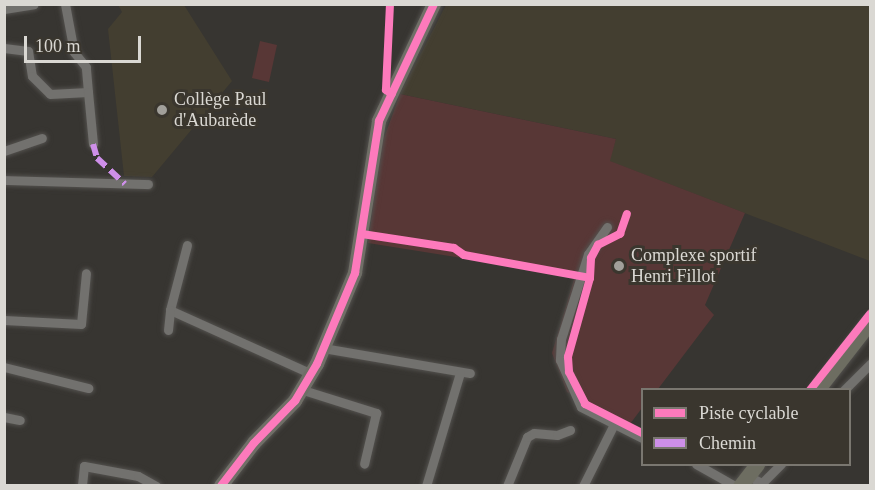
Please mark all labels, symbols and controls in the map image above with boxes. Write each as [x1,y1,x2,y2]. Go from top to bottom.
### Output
scale bar [27,24,144,62]
text: 100 m [35,36,81,56]
place label: Collège Paul d'Aubarède [174,89,266,132]
marker: Collège Paul d'Aubarède [155,103,169,117]
place label: Complexe sportif Henri Fillot [631,245,756,288]
marker: Complexe sportif Henri Fillot [612,259,626,273]
legend [641,388,851,466]
text: Piste cyclable [699,403,798,423]
text: Chemin [699,433,756,453]

